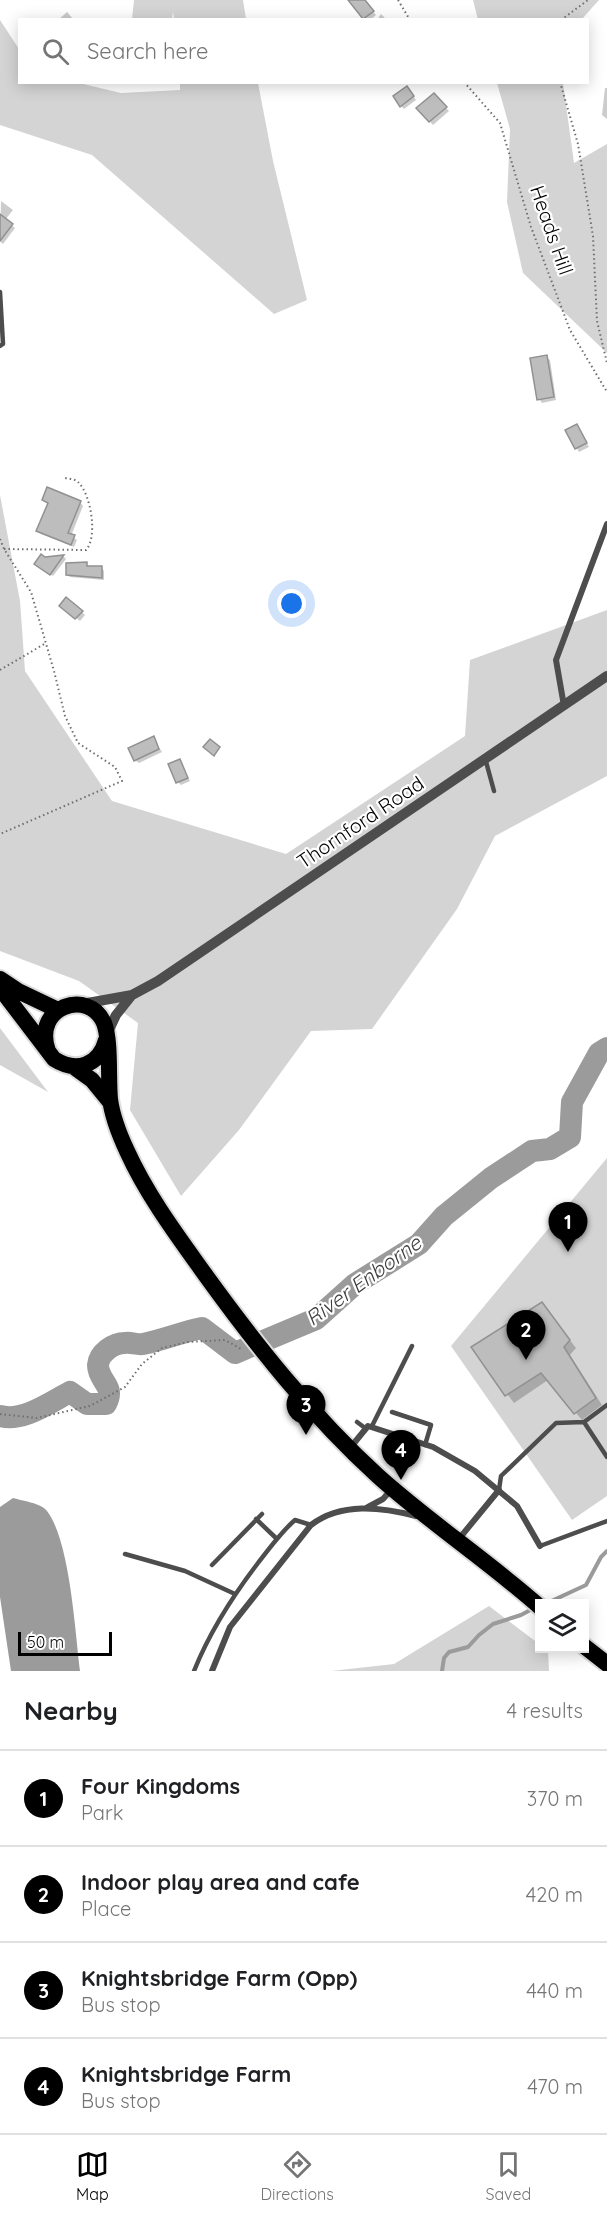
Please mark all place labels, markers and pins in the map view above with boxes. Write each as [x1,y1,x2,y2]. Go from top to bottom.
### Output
pin: 1 [548,1202,588,1252]
pin: 2 [506,1310,546,1360]
pin: 3 [286,1386,326,1435]
pin: 4 [382,1430,420,1480]

